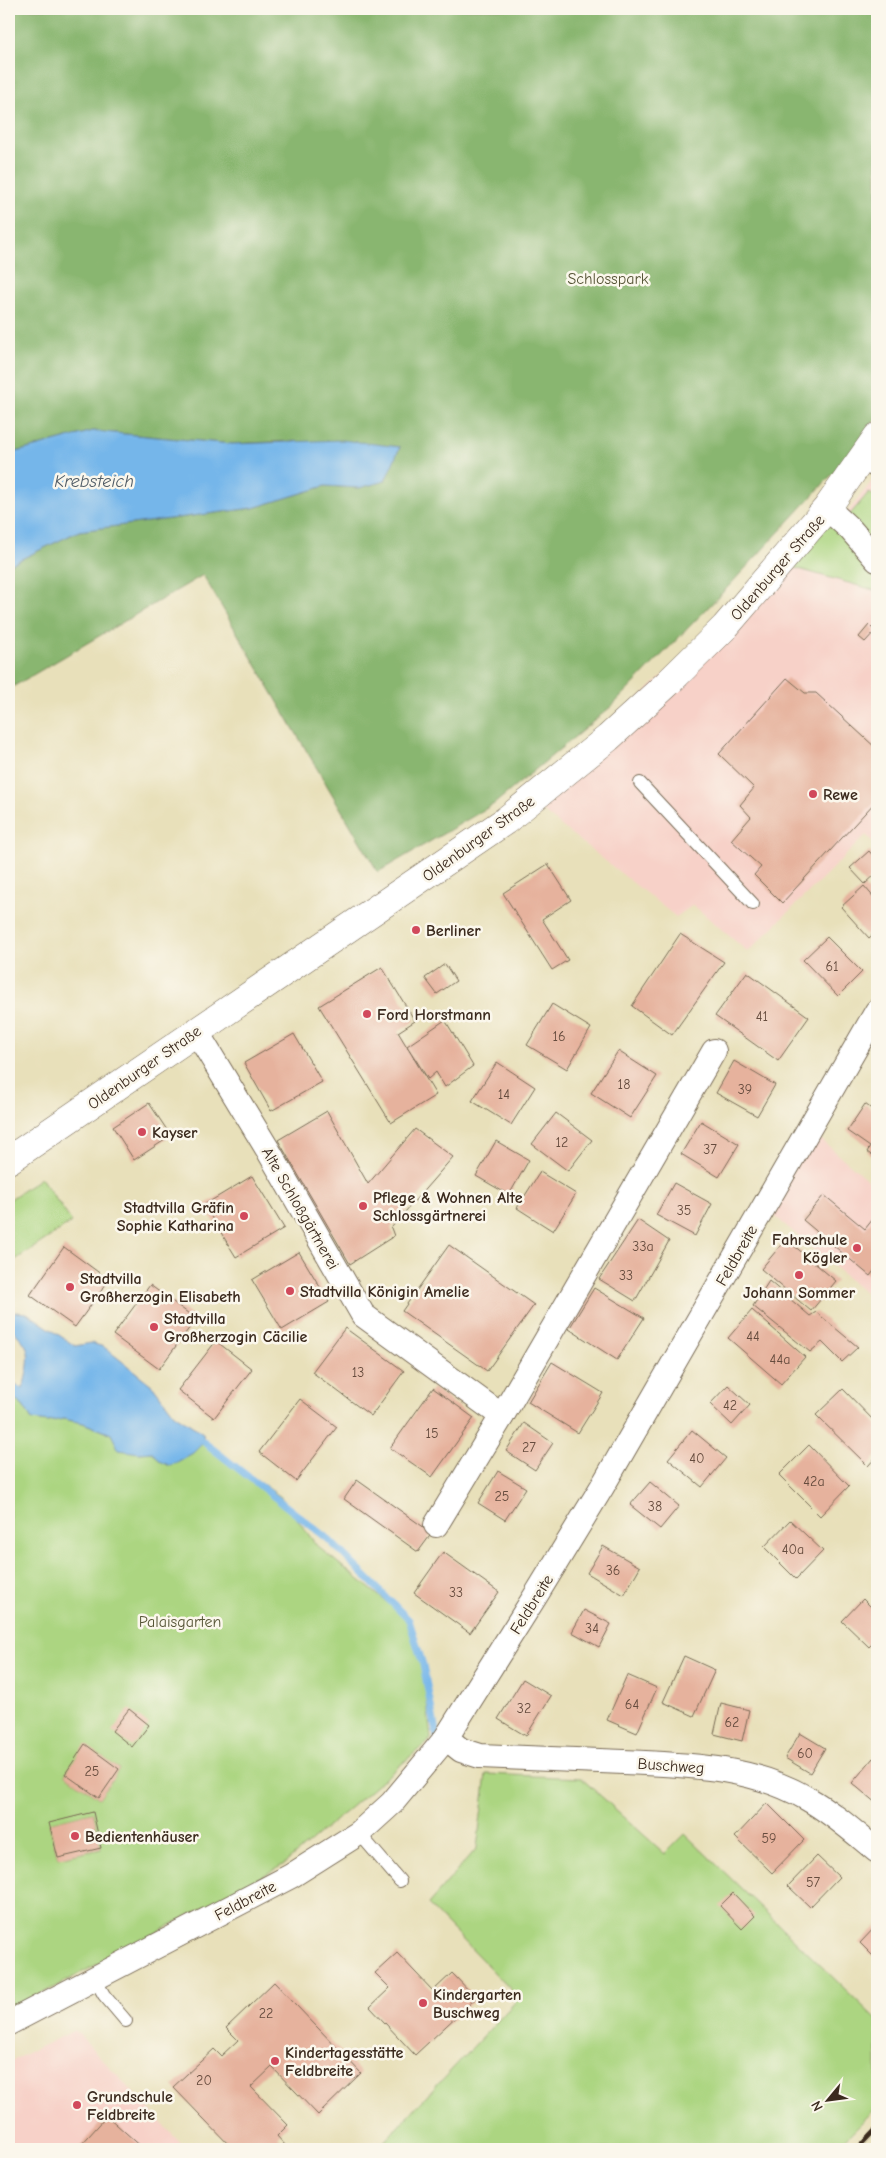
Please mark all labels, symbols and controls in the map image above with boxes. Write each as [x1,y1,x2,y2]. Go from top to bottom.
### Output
park label: Schlosspark [567,270,649,288]
water label: Krebsteich [54,471,134,492]
street label: Oldenburger Straße [727,511,829,624]
place label: Rewe [823,786,858,804]
marker: Rewe [807,788,819,800]
street label: Oldenburger Straße [419,792,538,885]
place label: Berliner [426,922,481,940]
marker: Berliner [410,924,422,936]
house number: 61 [825,958,839,975]
place label: Ford Horstmann [377,1006,491,1024]
marker: Ford Horstmann [361,1008,373,1020]
house number: 41 [756,1008,768,1025]
street label: Oldenburger Straße [84,1022,205,1114]
house number: 16 [552,1028,566,1045]
house number: 18 [618,1076,630,1093]
house number: 39 [738,1081,752,1098]
house number: 14 [498,1086,510,1103]
place label: Kayser [152,1124,198,1142]
marker: Kayser [136,1126,148,1138]
house number: 12 [556,1134,568,1151]
house number: 37 [703,1141,717,1158]
street label: Alte Schloßgärtnerei [258,1144,342,1273]
place label: Pflege & Wohnen Alte Schlossgärtnerei [373,1189,523,1225]
place label: Stadtvilla Gräfin Sophie Katharina [117,1199,234,1235]
marker: Pflege & Wohnen Alte Schlossgärtnerei [357,1200,369,1212]
house number: 35 [677,1202,691,1219]
marker: Stadtvilla Gräfin Sophie Katharina [238,1210,250,1222]
street label: Feldbreite [712,1222,761,1289]
place label: Fahrschule Kögler [772,1231,848,1267]
house number: 33a [632,1238,654,1255]
marker: Fahrschule Kögler [851,1242,863,1254]
house number: 33 [619,1267,633,1284]
marker: Johann Sommer [793,1269,805,1281]
place label: Stadtvilla Großherzogin Elisabeth [80,1270,241,1306]
marker: Stadtvilla Großherzogin Elisabeth [64,1281,76,1293]
place label: Stadtvilla Königin Amelie [300,1283,469,1301]
place label: Johann Sommer [743,1284,856,1302]
marker: Stadtvilla Königin Amelie [284,1285,296,1297]
place label: Stadtvilla Großherzogin Cäcilie [164,1310,308,1346]
marker: Stadtvilla Großherzogin Cäcilie [148,1321,160,1333]
house number: 44 [746,1328,760,1345]
house number: 44a [770,1351,790,1368]
house number: 13 [352,1364,364,1381]
house number: 42 [723,1397,737,1414]
house number: 15 [425,1425,439,1442]
house number: 27 [522,1439,536,1456]
house number: 40 [689,1450,705,1467]
house number: 42a [803,1473,825,1490]
house number: 25 [495,1488,509,1505]
house number: 38 [648,1498,662,1515]
house number: 40a [782,1541,804,1558]
house number: 36 [606,1562,620,1579]
street label: Feldbreite [507,1571,557,1638]
house number: 33 [449,1584,463,1601]
park label: Palaisgarten [139,1613,221,1631]
house number: 34 [585,1620,599,1637]
house number: 64 [625,1696,639,1713]
house number: 32 [517,1700,531,1717]
house number: 62 [725,1714,739,1731]
house number: 60 [797,1745,813,1762]
street label: Buschweg [637,1755,705,1777]
house number: 25 [85,1763,99,1780]
place label: Bedientenhäuser [85,1828,199,1846]
marker: Bedientenhäuser [69,1830,81,1842]
house number: 59 [761,1830,777,1847]
house number: 57 [806,1874,820,1891]
street label: Feldbreite [212,1877,279,1924]
place label: Kindergarten Buschweg [433,1986,522,2022]
marker: Kindergarten Buschweg [417,1997,429,2009]
house number: 22 [259,2005,273,2022]
place label: Kindertagesstätte Feldbreite [285,2044,404,2080]
marker: Kindertagesstätte Feldbreite [269,2055,281,2067]
house number: 20 [196,2072,212,2089]
north arrow [804,2076,854,2126]
place label: Grundschule Feldbreite [87,2088,173,2124]
text: N [807,2098,827,2114]
marker: Grundschule Feldbreite [71,2099,83,2111]

